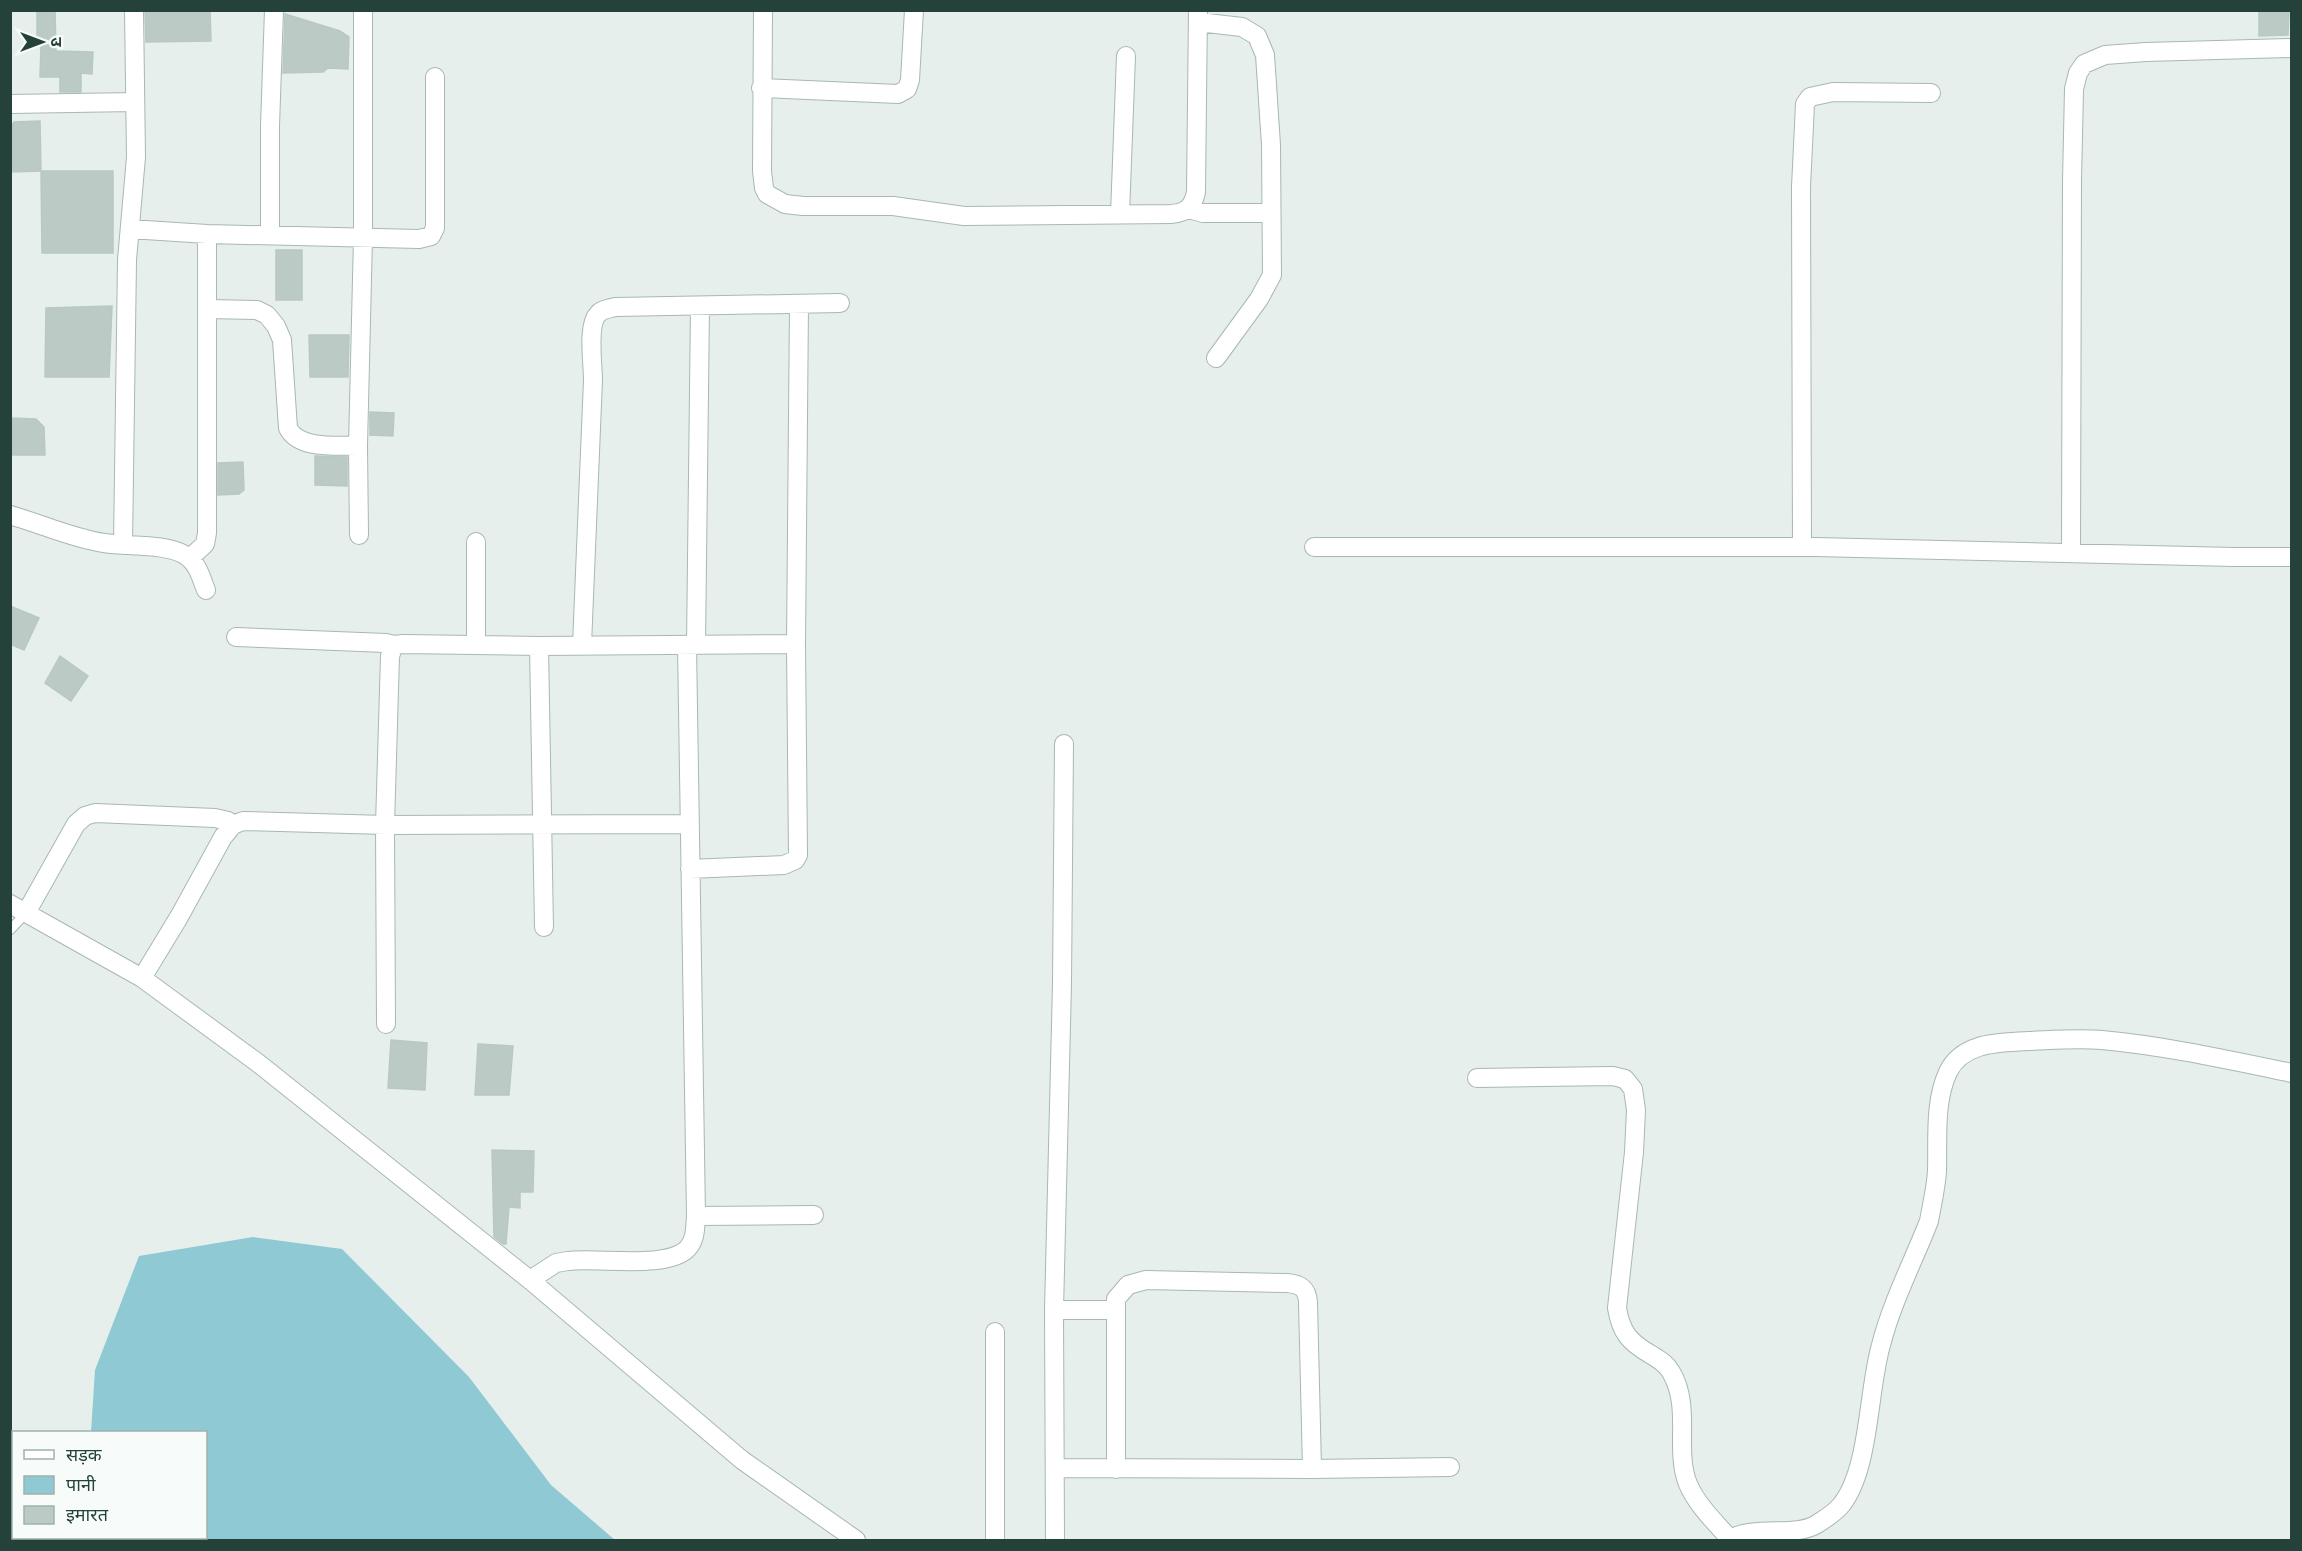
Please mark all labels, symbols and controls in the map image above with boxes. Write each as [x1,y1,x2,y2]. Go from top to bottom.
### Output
north arrow [12,12,72,72]
text: उ [47,37,66,47]
legend [12,1431,207,1539]
text: सड़क [66,1444,103,1466]
text: पानी [66,1474,96,1496]
text: इमारत [66,1504,109,1526]

